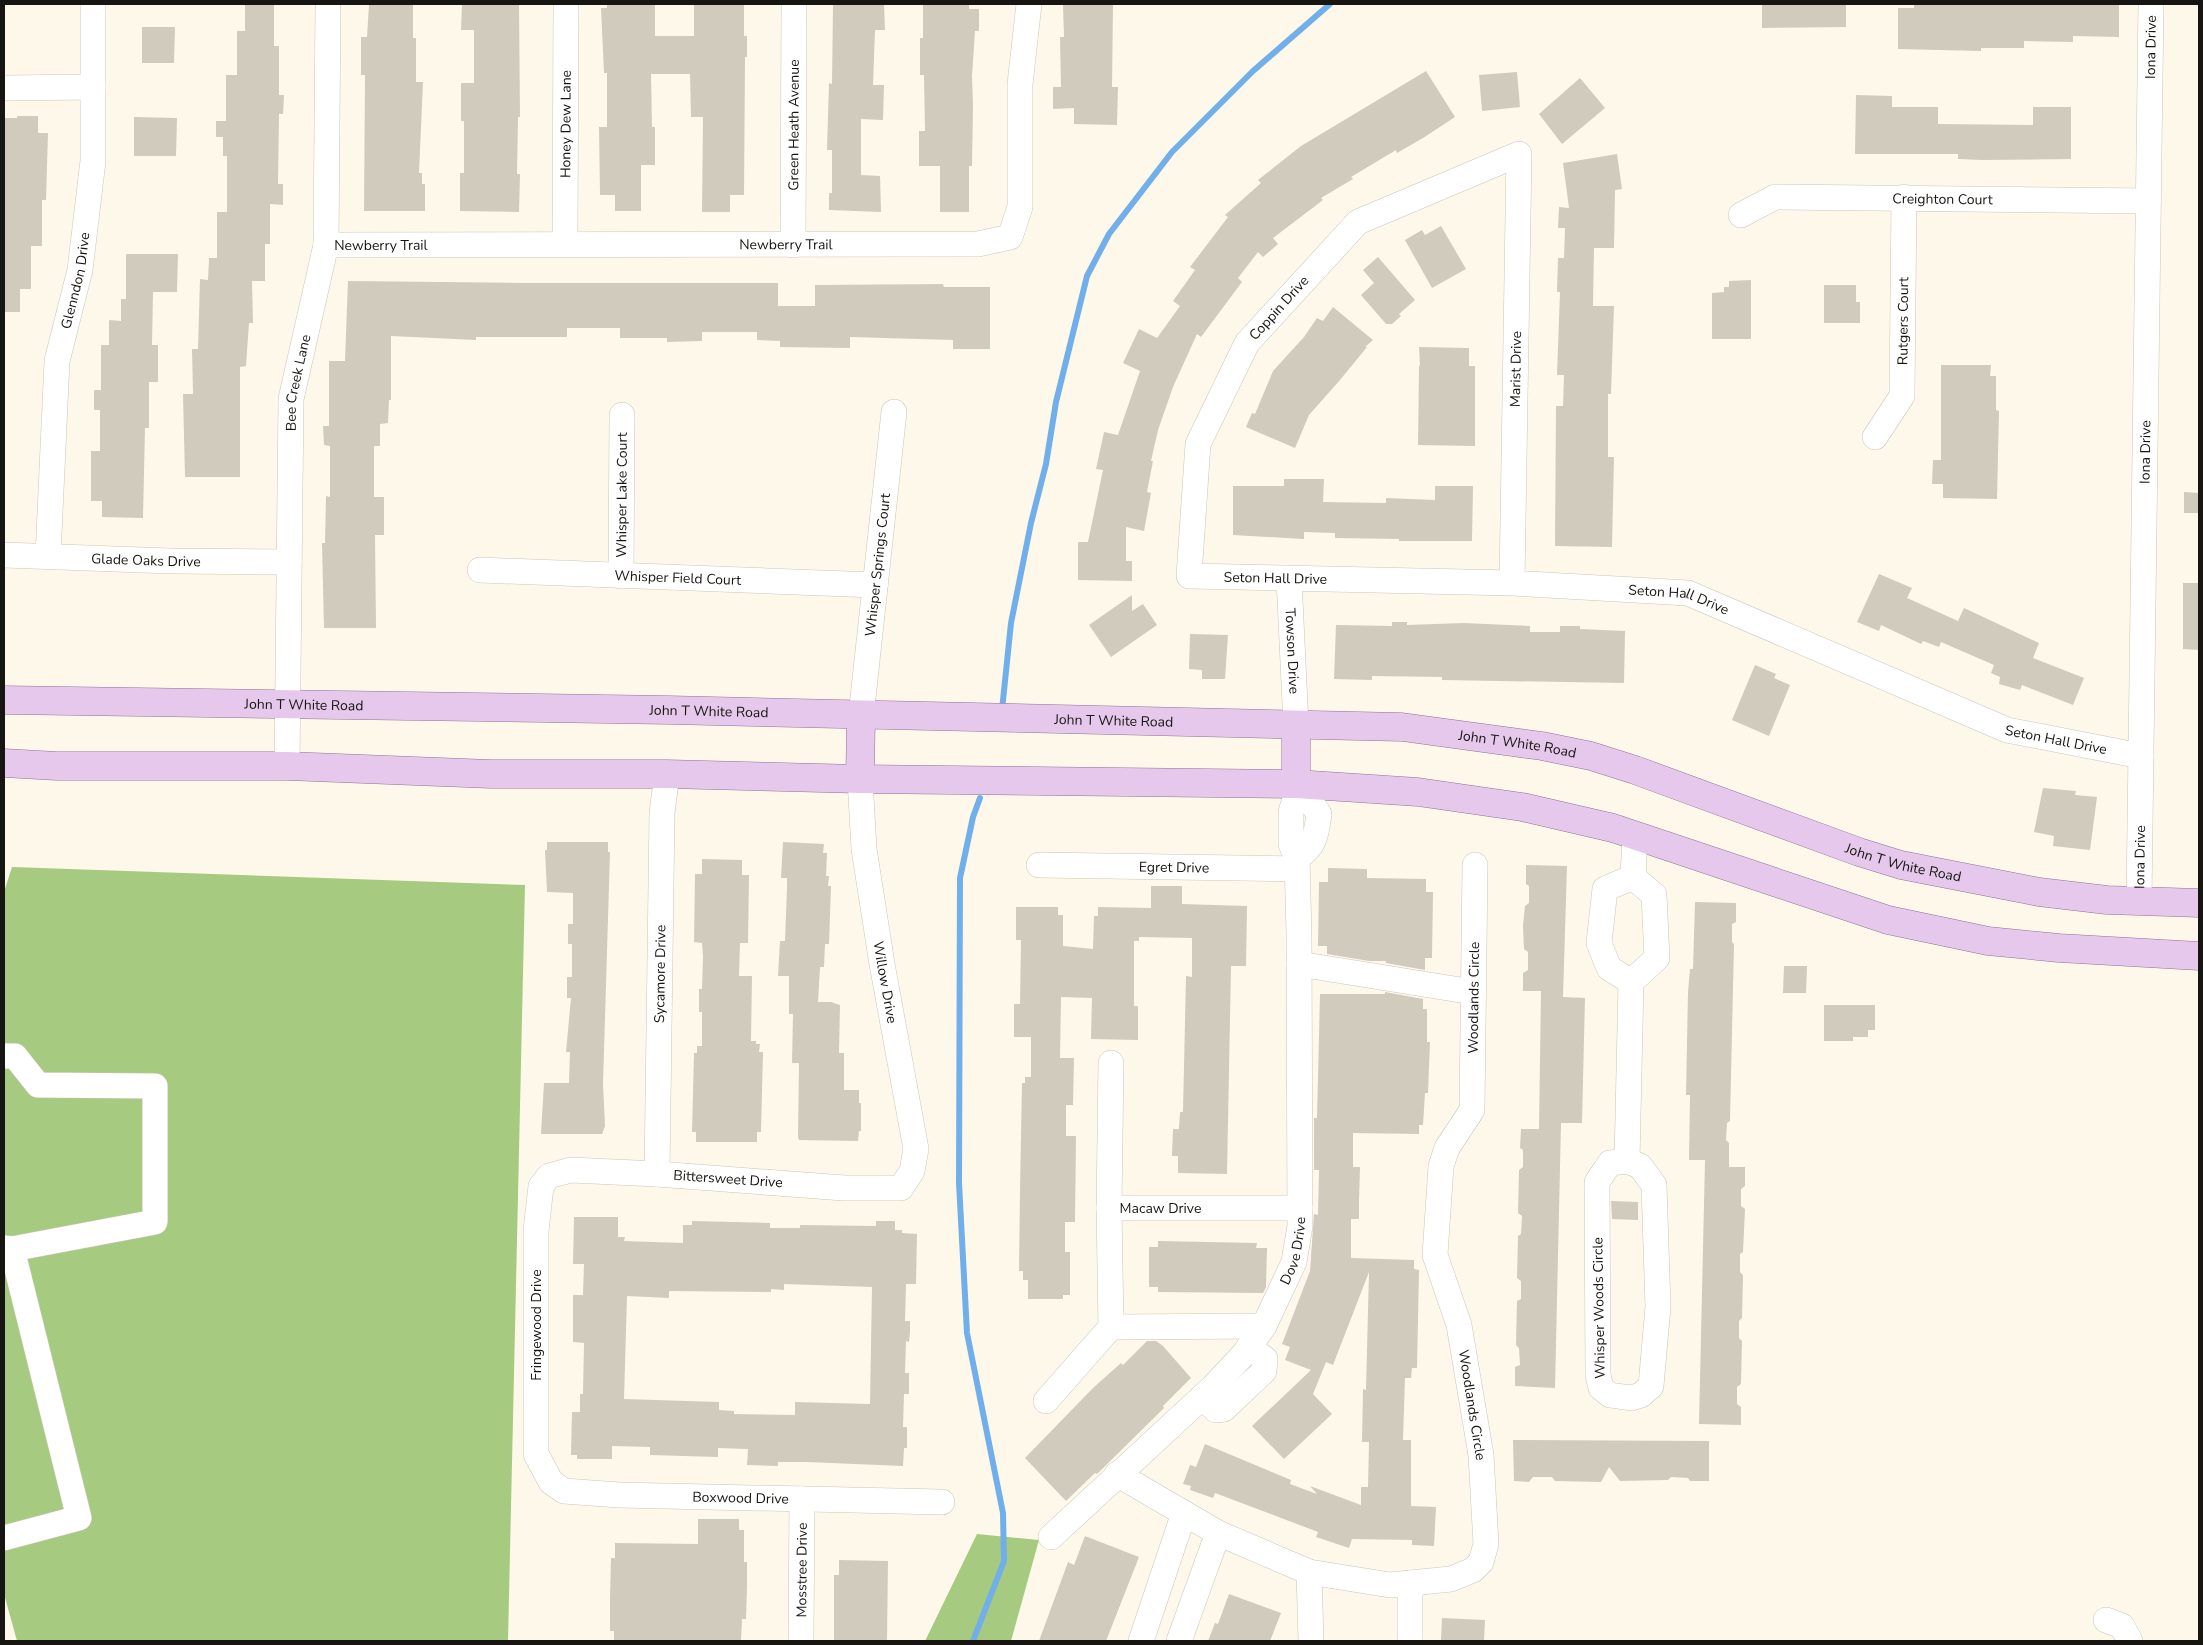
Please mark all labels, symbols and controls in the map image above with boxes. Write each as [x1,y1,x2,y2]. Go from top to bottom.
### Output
street label: Iona Drive [2140,15,2160,79]
street label: Green Heath Avenue [784,59,803,191]
street label: Honey Dew Lane [556,70,575,178]
street label: Creighton Court [1892,189,1993,209]
street label: Glenndon Drive [56,231,94,331]
street label: Newberry Trail [334,235,429,254]
street label: Newberry Trail [739,235,834,254]
street label: Coppin Drive [1245,272,1313,344]
street label: Rutgers Court [1893,277,1913,365]
street label: Marist Drive [1505,331,1526,407]
street label: Bee Creek Lane [281,332,315,431]
street label: Iona Drive [2135,420,2155,484]
street label: Whisper Lake Court [612,432,631,558]
street label: Whisper Springs Court [860,492,895,638]
street label: Glade Oaks Drive [91,549,201,571]
street label: Whisper Field Court [614,566,742,589]
street label: Seton Hall Drive [1223,567,1327,588]
street label: Seton Hall Drive [1628,580,1732,619]
street label: Towson Drive [1281,608,1304,694]
street label: John T White Road [243,694,364,715]
street label: John T White Road [648,700,769,722]
street label: John T White Road [1053,709,1174,731]
street label: Seton Hall Drive [2003,720,2109,759]
street label: John T White Road [1456,725,1578,762]
street label: Iona Drive [2130,825,2150,889]
street label: John T White Road [1842,838,1963,886]
street label: Egret Drive [1139,857,1209,877]
street label: Sycamore Drive [650,925,670,1023]
street label: Willow Drive [869,940,902,1025]
street label: Woodlands Circle [1463,942,1484,1054]
street label: Bittersweet Drive [673,1166,783,1192]
street label: Macaw Drive [1120,1199,1201,1218]
street label: Dove Drive [1275,1217,1310,1288]
street label: Whisper Woods Circle [1588,1237,1610,1379]
street label: Fringewood Drive [527,1269,546,1381]
street label: Woodlands Circle [1454,1348,1490,1462]
street label: Boxwood Drive [692,1487,789,1508]
street label: Mosstree Drive [792,1523,811,1617]

